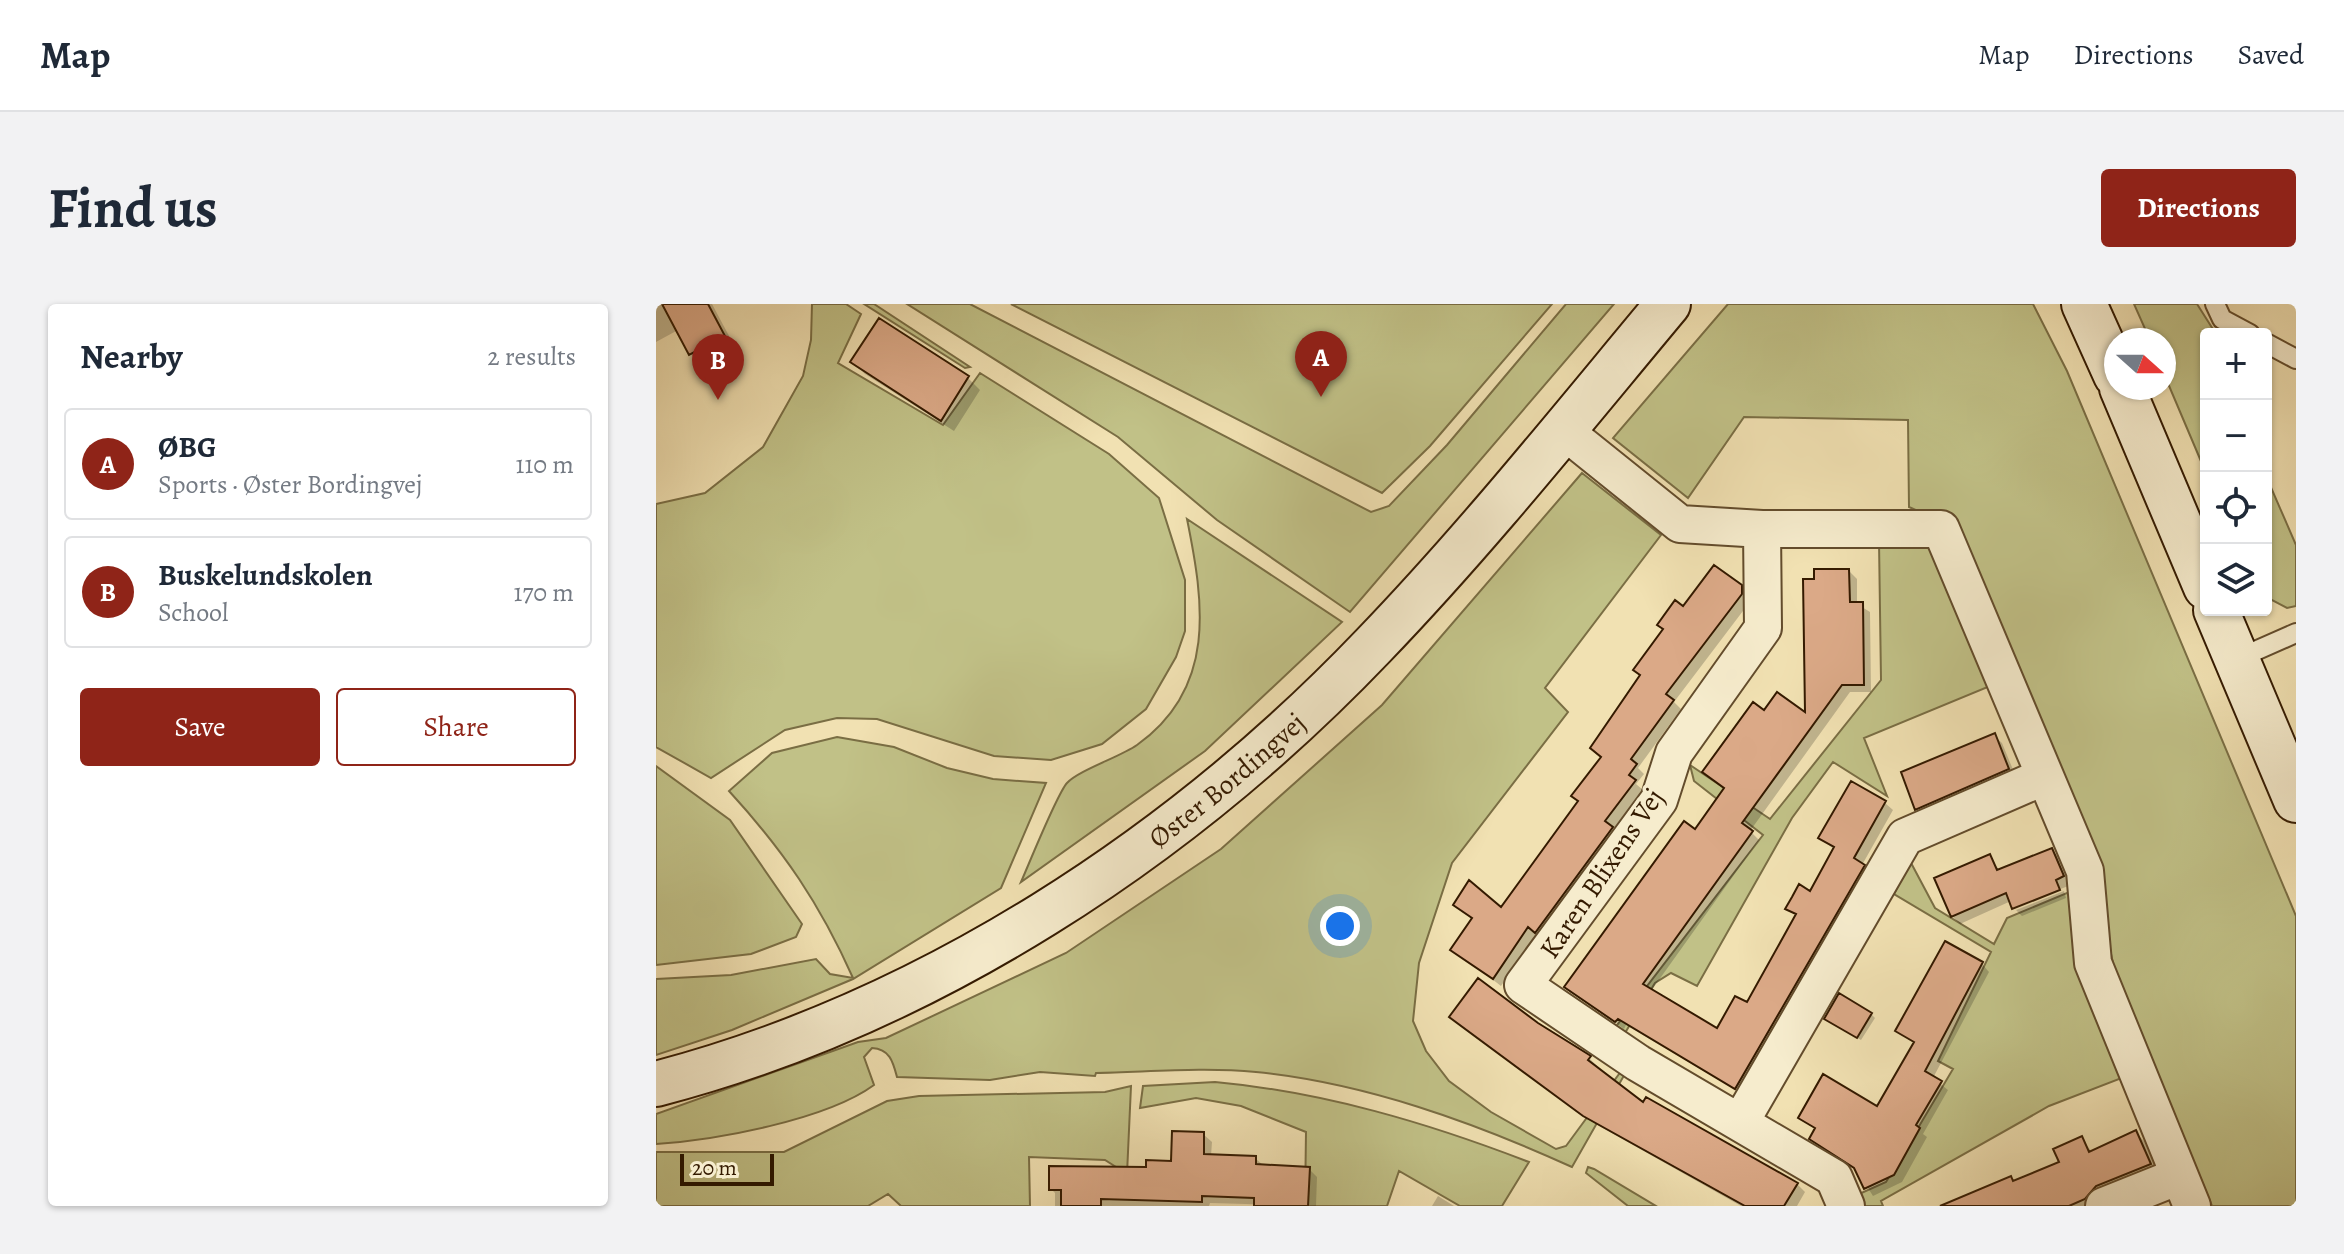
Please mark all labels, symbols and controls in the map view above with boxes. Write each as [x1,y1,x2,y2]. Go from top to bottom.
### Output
text: Map [40,29,110,81]
text: Map [1978,36,2029,74]
text: Directions [2073,36,2194,74]
text: Saved [2238,36,2304,74]
button: Directions [2101,169,2296,247]
text: Find us [48,170,218,246]
north arrow [2104,328,2176,400]
map controls [2200,328,2272,616]
button: + [2200,328,2272,400]
pin: A [1295,331,1347,397]
text: Nearby [80,333,183,380]
pin: B [692,334,744,400]
text: 2 results [487,339,576,374]
button: − [2200,400,2272,472]
text: ØBG [158,427,217,467]
text: A [100,447,116,482]
text: 110 m [516,447,574,482]
text: Sports · Øster Bordingvej [158,467,422,502]
button: locate [2200,472,2272,544]
button: layers [2200,544,2272,616]
text: Buskelundskolen [158,555,373,595]
text: B [100,575,116,610]
text: 170 m [514,575,574,610]
text: School [158,595,228,630]
button: Save [80,688,320,766]
button: Share [336,688,576,766]
street label: Øster Bordingvej [1141,704,1314,857]
street label: Karen Blixens Vej [1531,781,1673,966]
your location [1320,906,1360,946]
scale bar [680,1150,774,1186]
text: 20 m [692,1153,737,1183]

